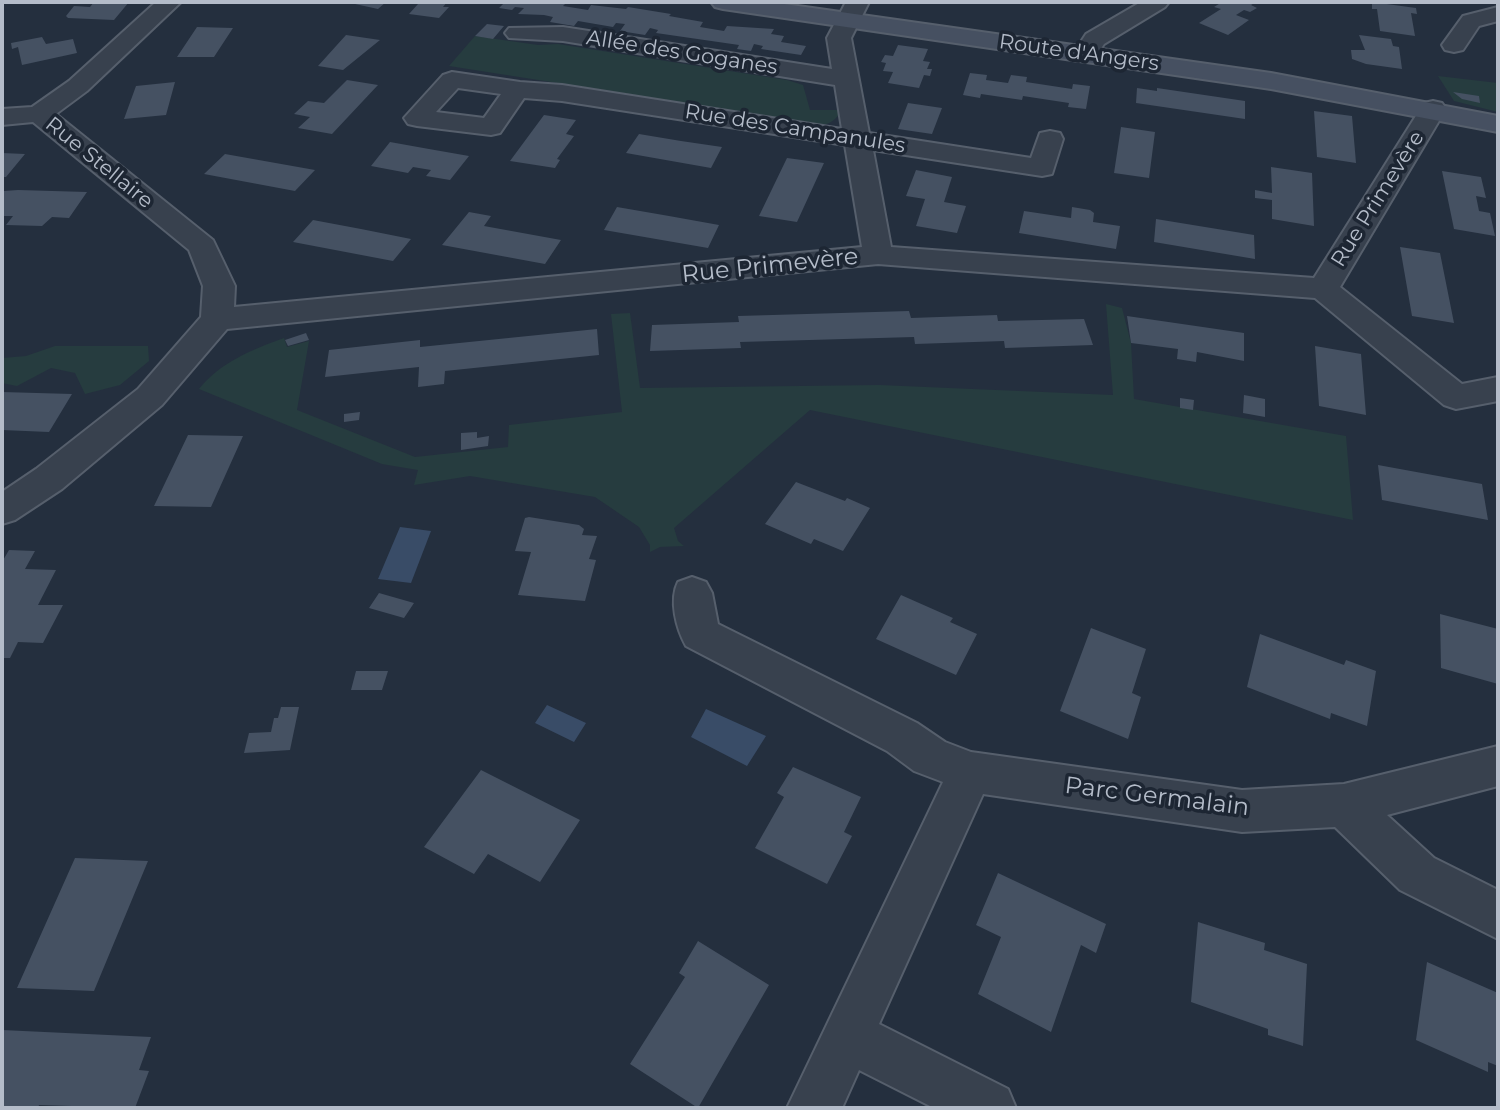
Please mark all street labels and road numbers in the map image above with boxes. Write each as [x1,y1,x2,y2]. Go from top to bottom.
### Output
street label: Allée des Goganes [585,25,779,81]
street label: Route d'Angers [997,29,1161,77]
street label: Rue des Campanules [683,99,907,159]
street label: Rue Stellaire [40,112,158,214]
street label: Rue Primevère [1326,126,1430,272]
street label: Rue Primevère [680,242,860,290]
street label: Parc Germalain [1063,771,1251,823]

